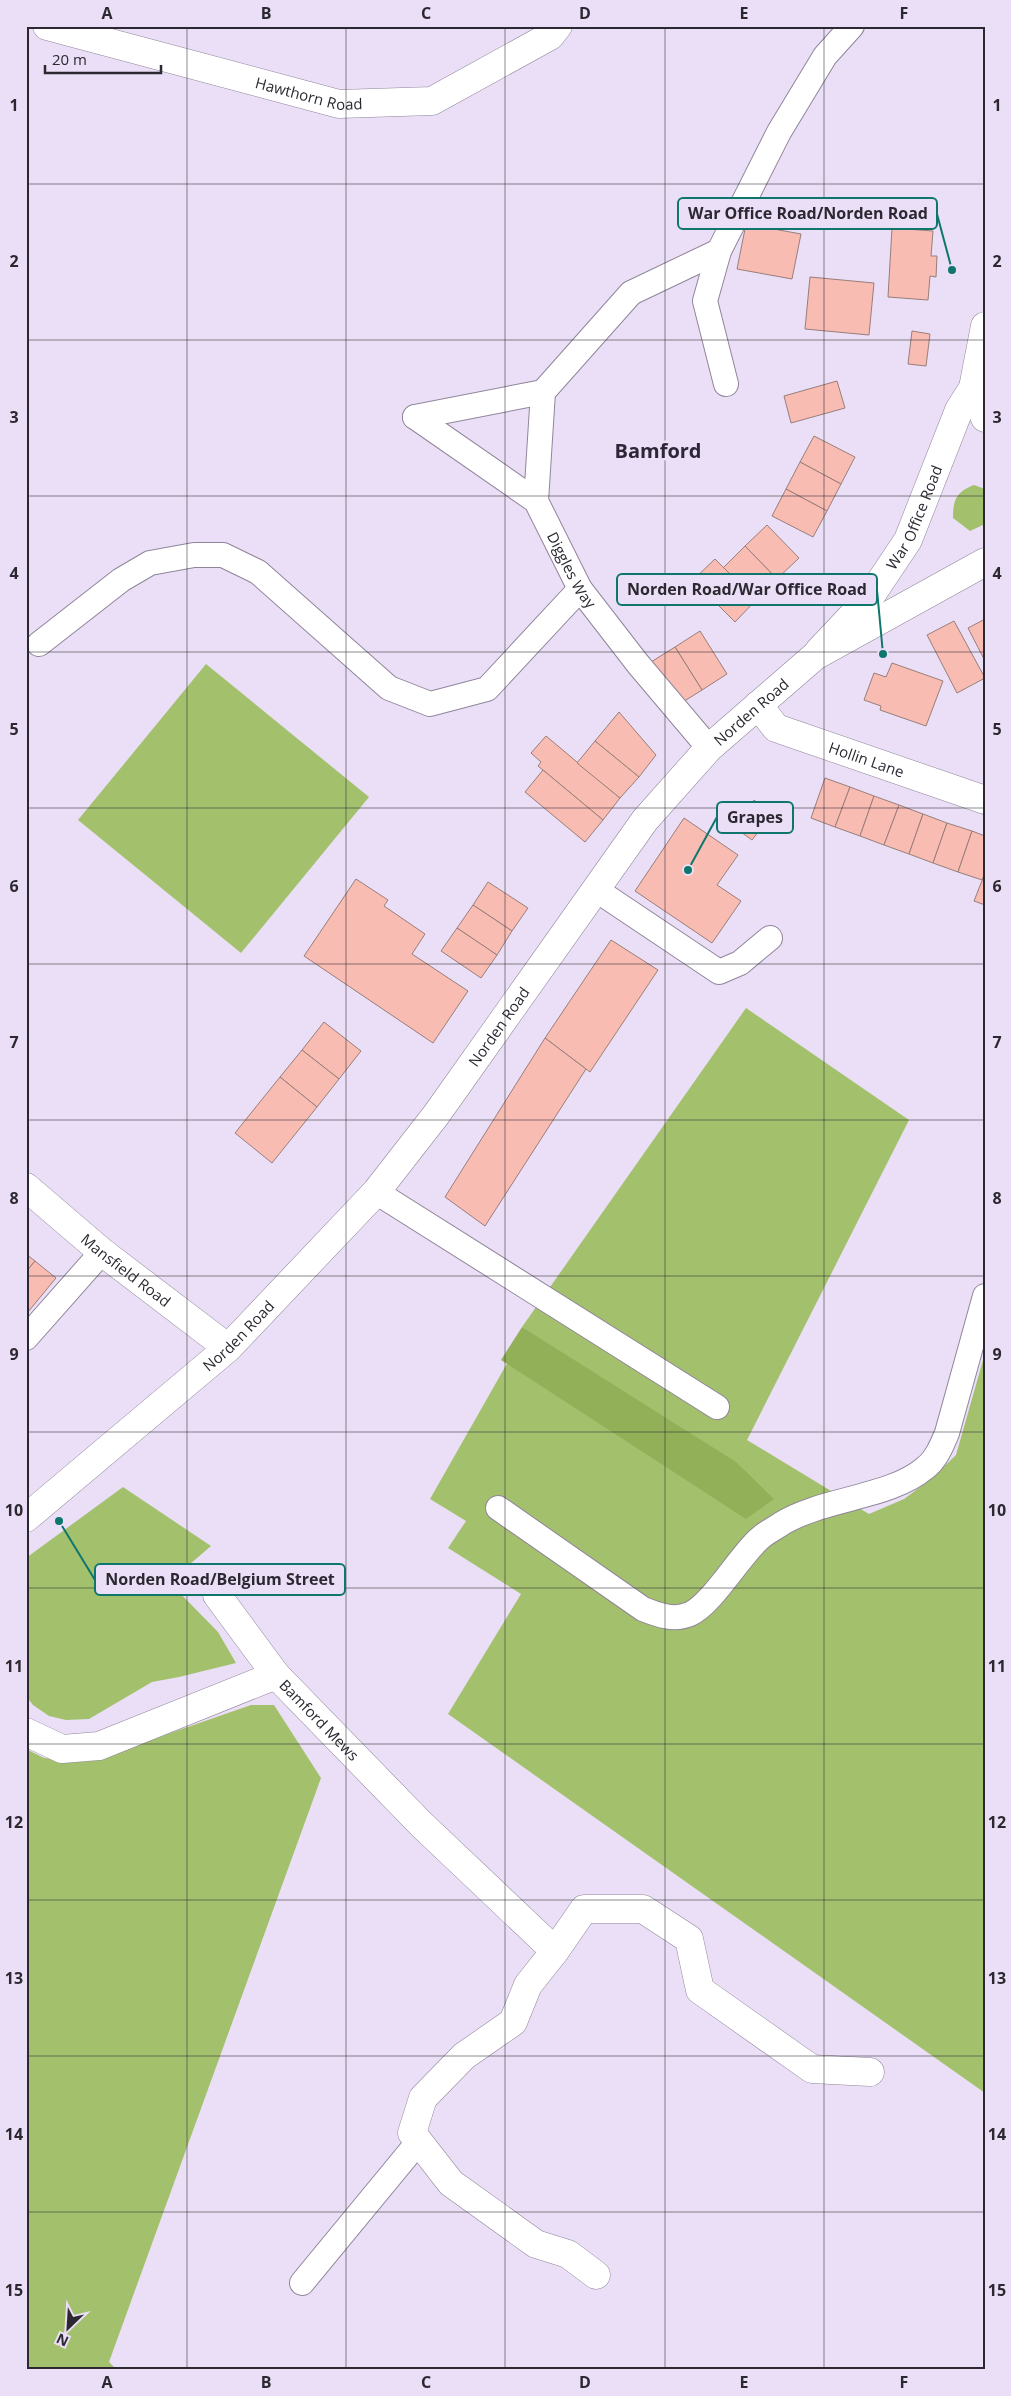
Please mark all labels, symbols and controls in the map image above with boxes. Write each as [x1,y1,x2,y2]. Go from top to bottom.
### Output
text: A [101,2,113,24]
text: B [261,2,271,24]
text: C [421,2,431,24]
text: D [579,2,591,24]
text: E [740,2,749,24]
text: F [900,2,908,24]
scale bar [45,42,161,74]
text: 20 m [52,49,87,69]
street label: Hawthorn Road [253,72,363,114]
text: 1 [9,94,19,116]
text: 1 [992,94,1002,116]
callout: War Office Road/Norden Road [678,198,937,229]
text: War Office Road/Norden Road [688,202,928,224]
text: 2 [9,250,19,272]
text: 2 [992,250,1002,272]
text: 3 [9,406,19,428]
text: 3 [992,406,1002,428]
district label: Bamford [614,437,702,464]
street label: War Office Road [881,462,946,573]
street label: Diggles Way [543,528,601,612]
text: 4 [9,562,19,584]
text: 4 [992,562,1002,584]
callout: Norden Road/War Office Road [617,574,877,605]
text: Norden Road/War Office Road [627,578,867,600]
street label: Norden Road [709,674,793,750]
text: 5 [9,718,19,740]
text: 5 [992,718,1002,740]
street label: Hollin Lane [826,737,907,781]
callout: Grapes [717,802,793,833]
text: Grapes [727,806,783,828]
text: 6 [9,875,19,897]
text: 6 [992,875,1002,897]
street label: Norden Road [464,983,534,1070]
text: 7 [9,1031,19,1053]
text: 7 [992,1031,1002,1053]
text: 8 [9,1187,19,1209]
text: 8 [992,1187,1002,1209]
street label: Mansfield Road [77,1229,175,1311]
street label: Norden Road [198,1296,278,1375]
text: 9 [9,1343,19,1365]
text: 9 [992,1343,1002,1365]
text: 10 [5,1499,23,1521]
text: 10 [988,1499,1006,1521]
callout: Norden Road/Belgium Street [95,1564,345,1595]
text: Norden Road/Belgium Street [105,1568,335,1590]
text: 11 [5,1655,23,1677]
text: 11 [988,1655,1006,1677]
street label: Bamford Mews [275,1675,364,1765]
text: 12 [5,1811,23,1833]
text: 12 [988,1811,1006,1833]
text: 13 [5,1967,23,1989]
text: 13 [988,1967,1006,1989]
text: 14 [5,2123,23,2145]
text: 14 [988,2123,1006,2145]
text: 15 [5,2279,23,2301]
text: 15 [988,2279,1006,2301]
north arrow [42,2304,92,2354]
text: N [53,2329,71,2351]
text: A [101,2371,113,2393]
text: B [261,2371,271,2393]
text: C [421,2371,431,2393]
text: D [579,2371,591,2393]
text: E [740,2371,749,2393]
text: F [900,2371,908,2393]

